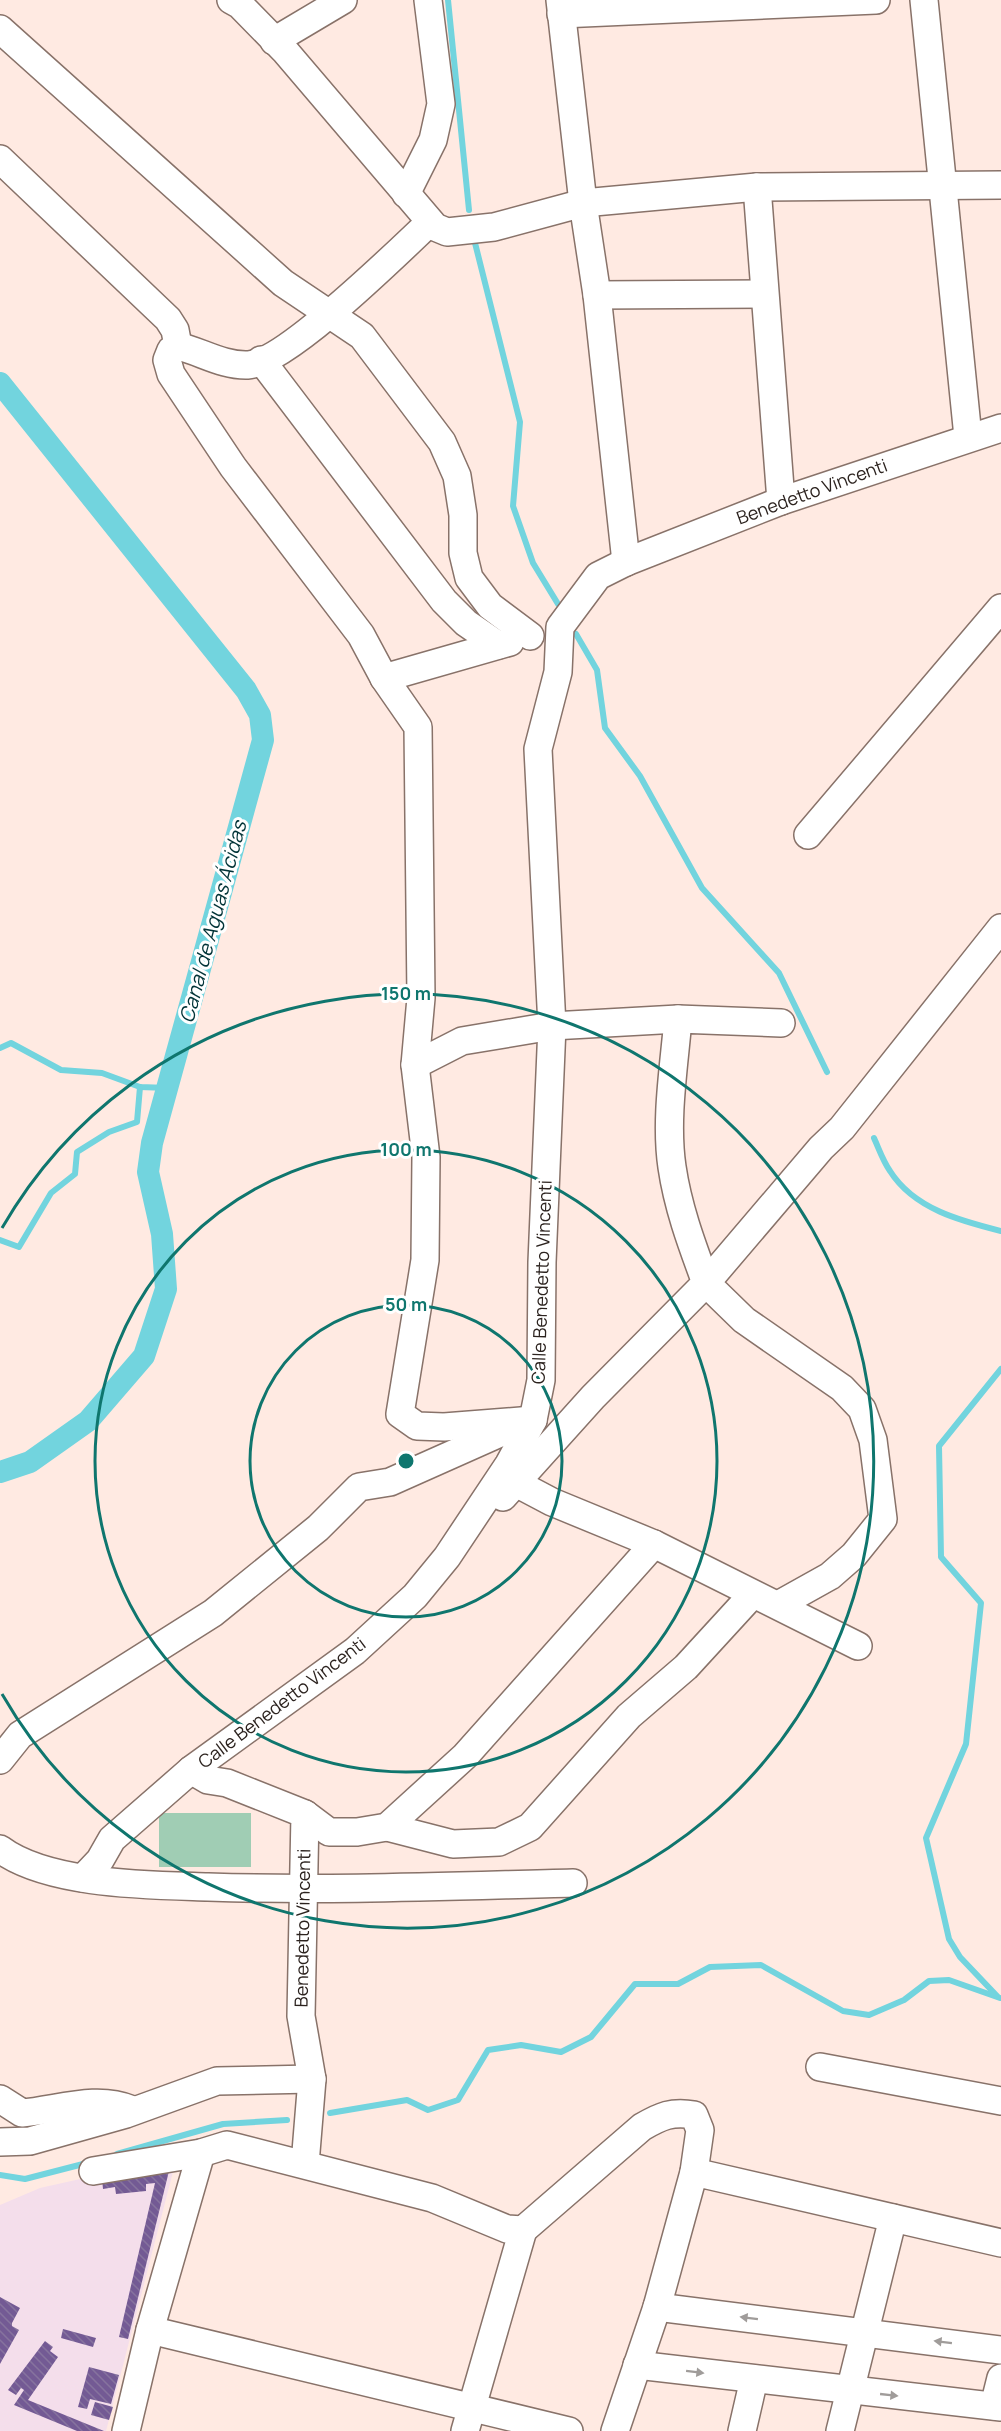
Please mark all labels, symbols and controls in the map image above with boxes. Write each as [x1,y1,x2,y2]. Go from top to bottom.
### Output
street label: Benedetto Vincenti [733,453,890,529]
water label: Canal de Aguas Ácidas [173,816,253,1026]
text: 150 m [381,981,431,1005]
text: 100 m [380,1137,432,1161]
street label: Calle Benedetto Vincenti [525,1180,557,1384]
text: 50 m [385,1292,427,1316]
centre of rings [396,1451,416,1471]
street label: Calle Benedetto Vincenti [193,1631,370,1773]
street label: Benedetto Vincenti [289,1848,315,2007]
one-way arrow [740,2313,759,2323]
one-way arrow [933,2338,952,2347]
one-way arrow [686,2367,705,2377]
one-way arrow [880,2390,899,2400]

